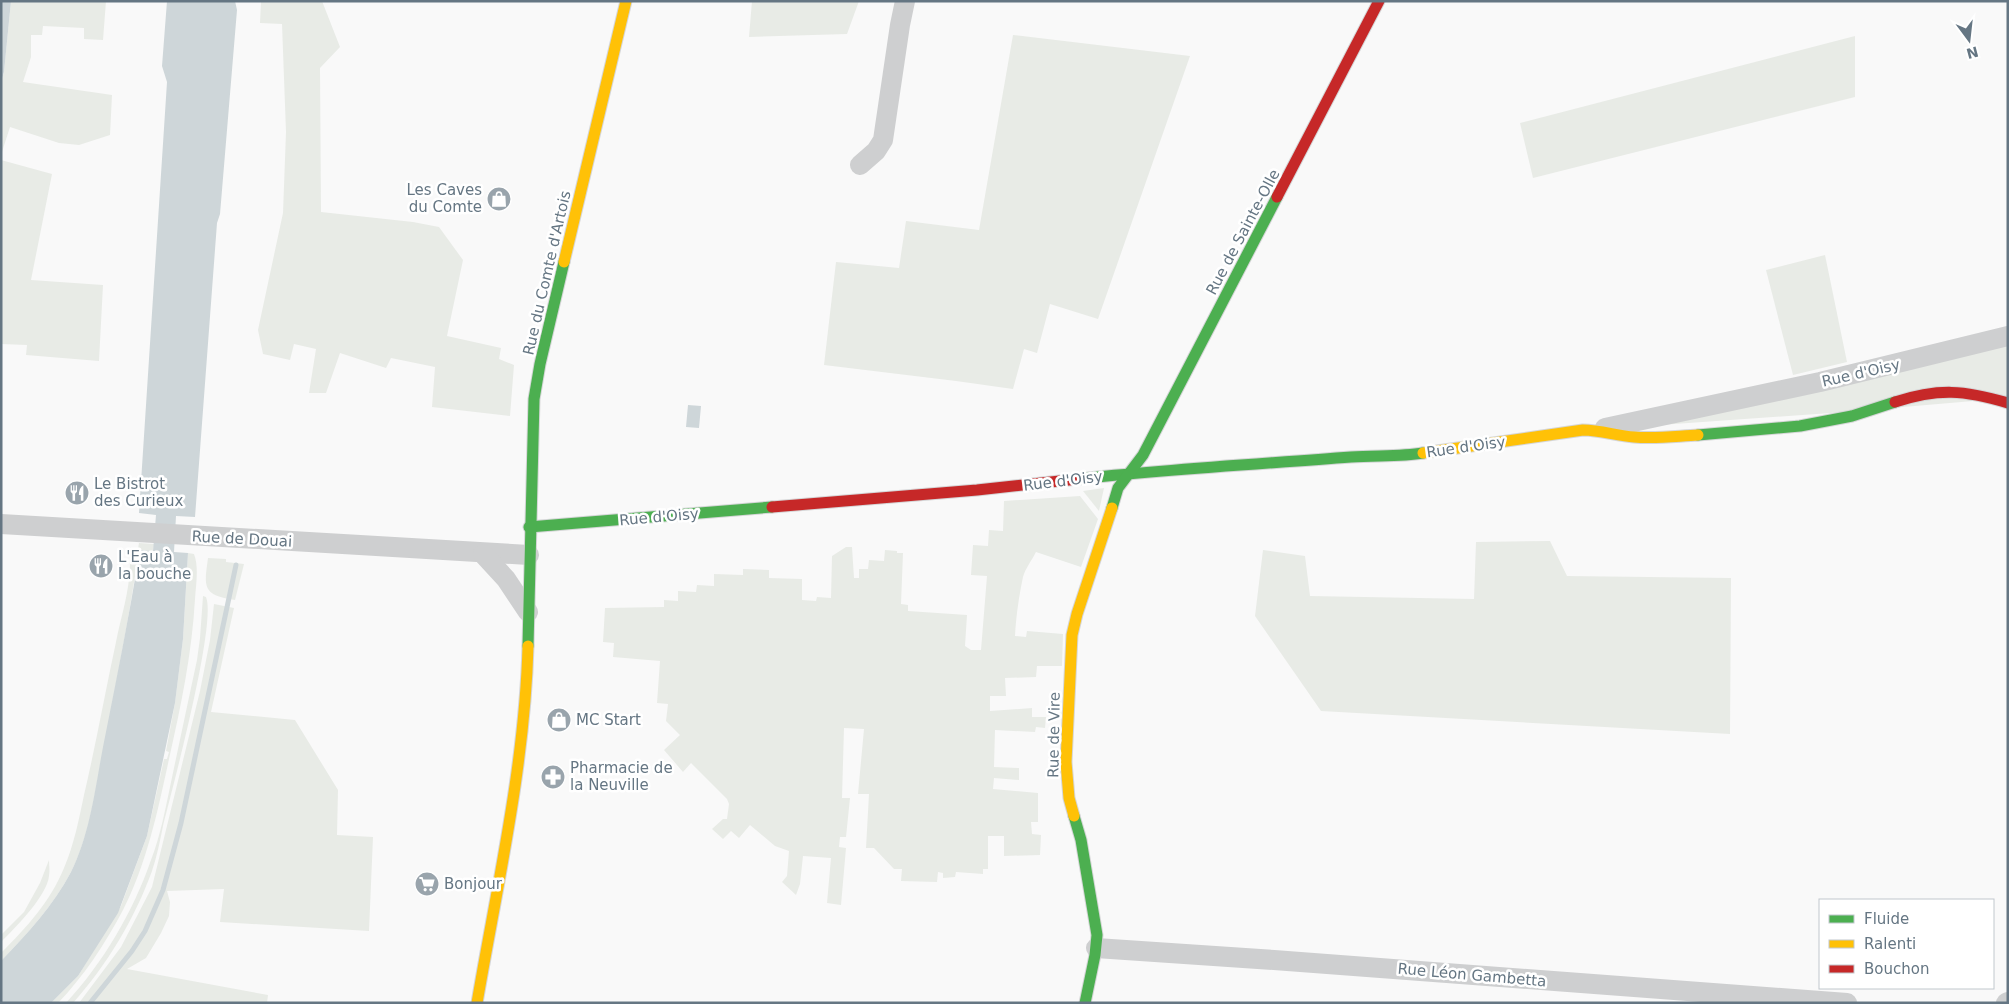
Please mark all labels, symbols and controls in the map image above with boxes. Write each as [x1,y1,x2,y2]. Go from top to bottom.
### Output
north arrow [1944,15,1994,65]
text: N [1965,43,1980,62]
street label: Rue de Sainte-Olle [1202,166,1284,298]
place label: Les Caves du Comte [407,181,482,216]
shop icon: Les Caves du Comte [486,186,512,212]
street label: Rue du Comte d'Artois [519,189,575,357]
street label: Rue d'Oisy [1820,355,1902,391]
street label: Rue d'Oisy [1425,433,1507,461]
street label: Rue d'Oisy [1022,467,1104,495]
place label: Le Bistrot des Curieux [94,475,183,510]
restaurant icon: Le Bistrot des Curieux [64,480,90,506]
street label: Rue d'Oisy [619,505,700,529]
street label: Rue de Douai [191,527,293,551]
place label: L'Eau à la bouche [118,548,191,583]
restaurant icon: L'Eau à la bouche [88,553,114,579]
street label: Rue de Vire [1044,692,1064,778]
shop icon: MC Start [546,707,572,733]
place label: MC Start [576,711,641,729]
place label: Pharmacie de la Neuville [570,759,673,794]
pharmacy icon: Pharmacie de la Neuville [540,764,566,790]
supermarket icon: Bonjour [414,871,440,897]
place label: Bonjour [444,875,503,893]
legend [1819,899,1994,989]
text: Fluide [1864,910,1909,928]
text: Ralenti [1864,935,1916,953]
street label: Rue Léon Gambetta [1397,960,1547,990]
text: Bouchon [1864,960,1929,978]

